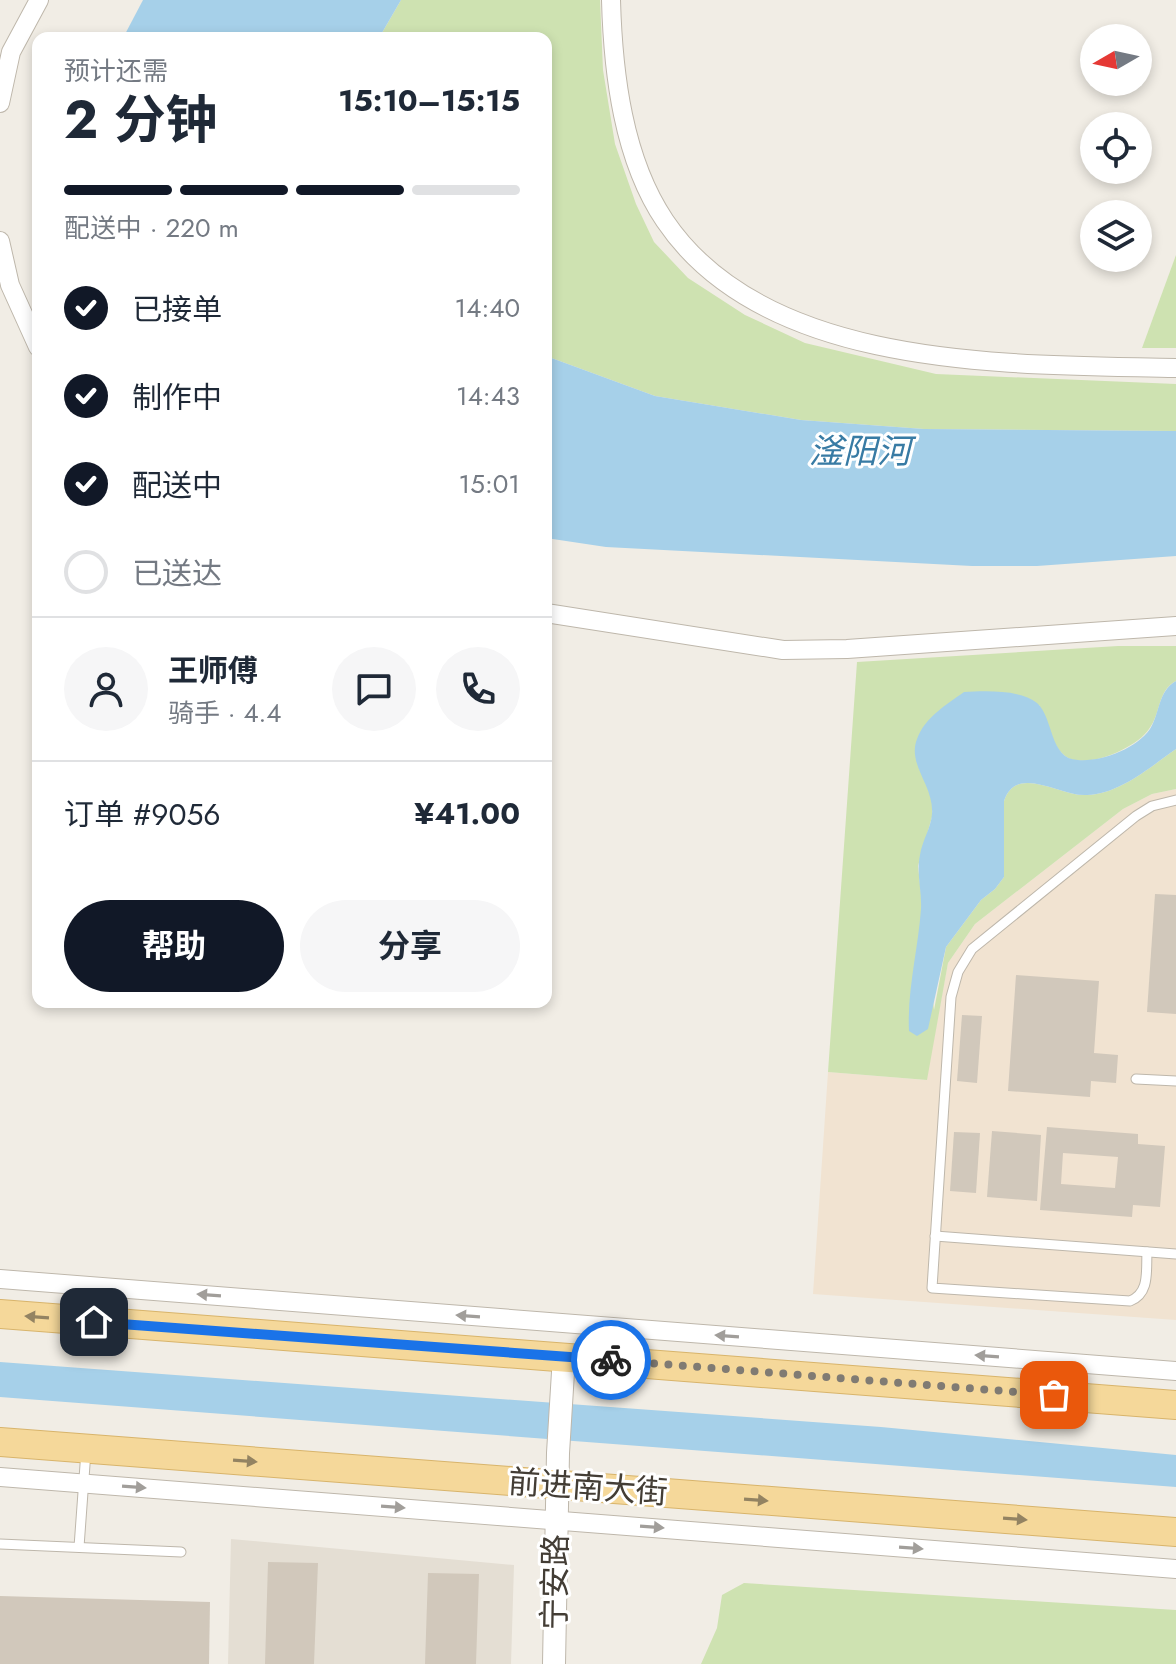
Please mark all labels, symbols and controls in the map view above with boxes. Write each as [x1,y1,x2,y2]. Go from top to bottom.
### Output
north arrow [1080,24,1152,96]
map controls [1080,24,1152,272]
text: 预计还需 [64,52,168,90]
text: 15:10–15:15 [338,79,520,122]
text: 2 分钟 [64,82,218,158]
button: locate [1080,112,1152,184]
button: layers [1080,200,1152,272]
text: 配送中 · 220 m [64,209,239,247]
icon: check [64,286,108,330]
text: 已接单 [132,288,222,331]
text: 14:40 [455,289,520,327]
icon: check [64,374,108,418]
text: 制作中 [132,376,222,419]
text: 14:43 [456,377,520,415]
water label: 滏阳河 [809,427,917,476]
icon: check [64,462,108,506]
text: 配送中 [132,464,222,507]
text: 15:01 [459,465,520,503]
text: 已送达 [132,552,222,595]
button: person [64,647,148,731]
button: chat [332,647,416,731]
button: phone [436,647,520,731]
text: 王师傅 [168,649,258,692]
text: 骑手 · 4.4 [168,694,282,732]
text: ¥41.00 [414,792,520,835]
text: 订单 #9056 [64,793,221,836]
button: 帮助 [64,900,284,992]
button: 分享 [300,900,520,992]
pin [60,1288,128,1356]
one-way arrow [196,1288,221,1301]
icon: home [72,1300,116,1344]
one-way arrow [455,1309,480,1322]
one-way arrow [24,1310,49,1323]
courier [571,1320,651,1400]
one-way arrow [714,1329,739,1342]
icon: bike [589,1338,633,1382]
one-way arrow [974,1349,999,1362]
pin [1020,1361,1088,1429]
icon: bag [1032,1373,1076,1417]
one-way arrow [233,1455,258,1468]
street label: 前进南大街 [507,1458,669,1516]
one-way arrow [122,1481,147,1494]
one-way arrow [744,1493,769,1506]
one-way arrow [381,1501,406,1514]
one-way arrow [1003,1513,1028,1526]
one-way arrow [640,1521,665,1534]
street label: 宁安路 [531,1534,579,1630]
one-way arrow [899,1542,924,1555]

